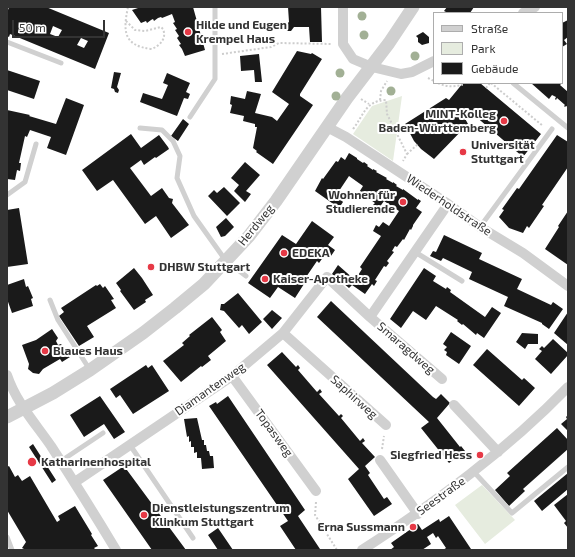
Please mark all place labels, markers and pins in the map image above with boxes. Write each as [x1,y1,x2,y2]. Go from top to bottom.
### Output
place label: Hilde und Eugen Krempel Haus [196,18,287,46]
marker: Hilde und Eugen Krempel Haus [183,27,193,37]
place label: MINT-Kolleg Baden-Württemberg [378,107,496,135]
marker: MINT-Kolleg Baden-Württemberg [499,116,509,126]
place label: Universität Stuttgart [471,138,535,166]
marker: Universität Stuttgart [458,147,468,157]
place label: Wohnen für Studierende [326,188,395,216]
marker: Wohnen für Studierende [398,197,408,207]
place label: EDEKA [292,246,330,260]
marker: EDEKA [279,248,289,258]
place label: DHBW Stuttgart [159,260,250,274]
marker: DHBW Stuttgart [146,262,156,272]
place label: Kaiser-Apotheke [273,272,368,286]
marker: Kaiser-Apotheke [260,274,270,284]
place label: Blaues Haus [53,344,123,358]
marker: Blaues Haus [40,346,50,356]
place label: Siegfried Hess [390,448,472,462]
marker: Siegfried Hess [475,450,485,460]
place label: Katharinenhospital [41,455,151,469]
marker: Katharinenhospital [26,456,38,468]
place label: Dienstleistungszentrum Klinkum Stuttgart [152,501,290,529]
marker: Dienstleistungszentrum Klinkum Stuttgart [139,510,149,520]
place label: Erna Sussmann [318,520,405,534]
marker: Erna Sussmann [408,522,418,532]

